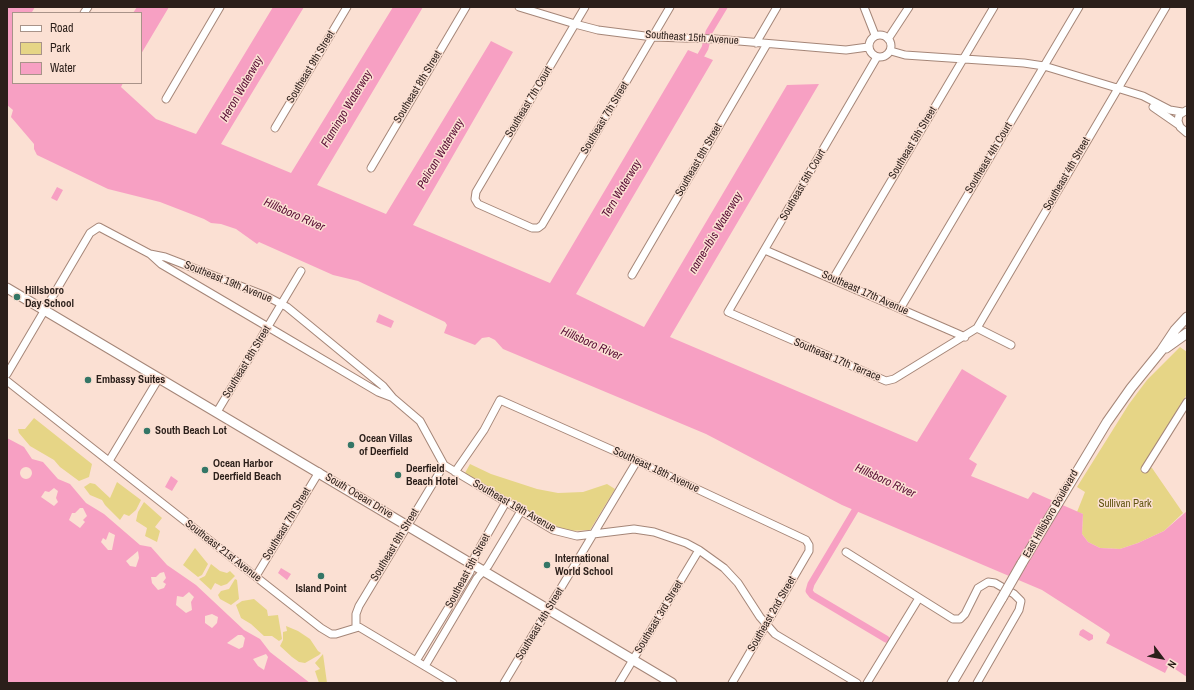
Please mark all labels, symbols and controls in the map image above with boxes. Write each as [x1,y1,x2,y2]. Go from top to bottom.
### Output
legend [12,12,142,84]
text: Road [50,20,74,36]
street label: Southeast 9th Street [284,28,338,106]
street label: Southeast 15th Avenue [645,28,739,48]
text: Park [50,40,70,56]
street label: Southeast 8th Street [391,48,445,126]
water label: Heron Waterway [218,54,266,124]
text: Water [50,60,76,76]
street label: Southeast 7th Court [503,64,555,140]
water label: Flamingo Waterway [318,68,376,150]
street label: Southeast 7th Street [578,79,632,157]
street label: Southeast 5th Street [886,104,940,182]
water label: Pelican Waterway [414,116,468,192]
street label: Southeast 4th Court [963,120,1015,196]
street label: Southeast 6th Street [673,121,725,199]
street label: Southeast 4th Street [1041,135,1093,213]
street label: Southeast 5th Court [777,147,829,223]
water label: Tern Waterway [599,157,645,221]
water label: name=Ibis Waterway [686,190,746,276]
water label: Hillsboro River [261,195,327,235]
street label: Southeast 19th Avenue [182,258,274,306]
street label: Southeast 17th Avenue [820,268,910,318]
place label: Hillsboro Day School [25,284,74,310]
marker: Hillsboro Day School [12,292,22,302]
street label: Southeast 8th Street [220,323,274,401]
water label: Hillsboro River [558,324,624,364]
street label: Southeast 17th Terrace [791,336,883,384]
place label: Embassy Suites [96,373,165,387]
marker: Embassy Suites [83,375,93,385]
place label: South Beach Lot [155,424,227,438]
marker: South Beach Lot [142,426,152,436]
place label: Ocean Villas of Deerfield [359,432,413,458]
marker: Ocean Villas of Deerfield [346,440,356,450]
street label: Southeast 18th Avenue [611,444,701,496]
place label: Ocean Harbor Deerfield Beach [213,457,281,483]
water label: Hillsboro River [852,461,918,501]
place label: Deerfield Beach Hotel [406,462,458,488]
marker: Ocean Harbor Deerfield Beach [200,465,210,475]
street label: East Hillsboro Boulevard [1020,468,1082,560]
marker: Deerfield Beach Hotel [393,470,403,480]
street label: South Ocean Drive [323,471,395,521]
street label: Southeast 19th Avenue [470,477,558,535]
street label: Southeast 7th Street [260,485,314,563]
park label: Sullivan Park [1098,497,1152,511]
street label: Southeast 6th Street [368,506,422,584]
street label: Southeast 21st Avenue [182,517,264,585]
street label: Southeast 5th Street [443,532,493,610]
place label: International World School [555,552,613,578]
marker: International World School [542,560,552,570]
marker: Island Point [316,571,326,581]
street label: Southeast 2nd Street [745,574,799,654]
street label: Southeast 3rd Street [632,578,686,656]
place label: Island Point [295,582,347,596]
street label: Southeast 4th Street [513,585,567,663]
north arrow [1142,638,1182,678]
text: N [1165,658,1180,671]

